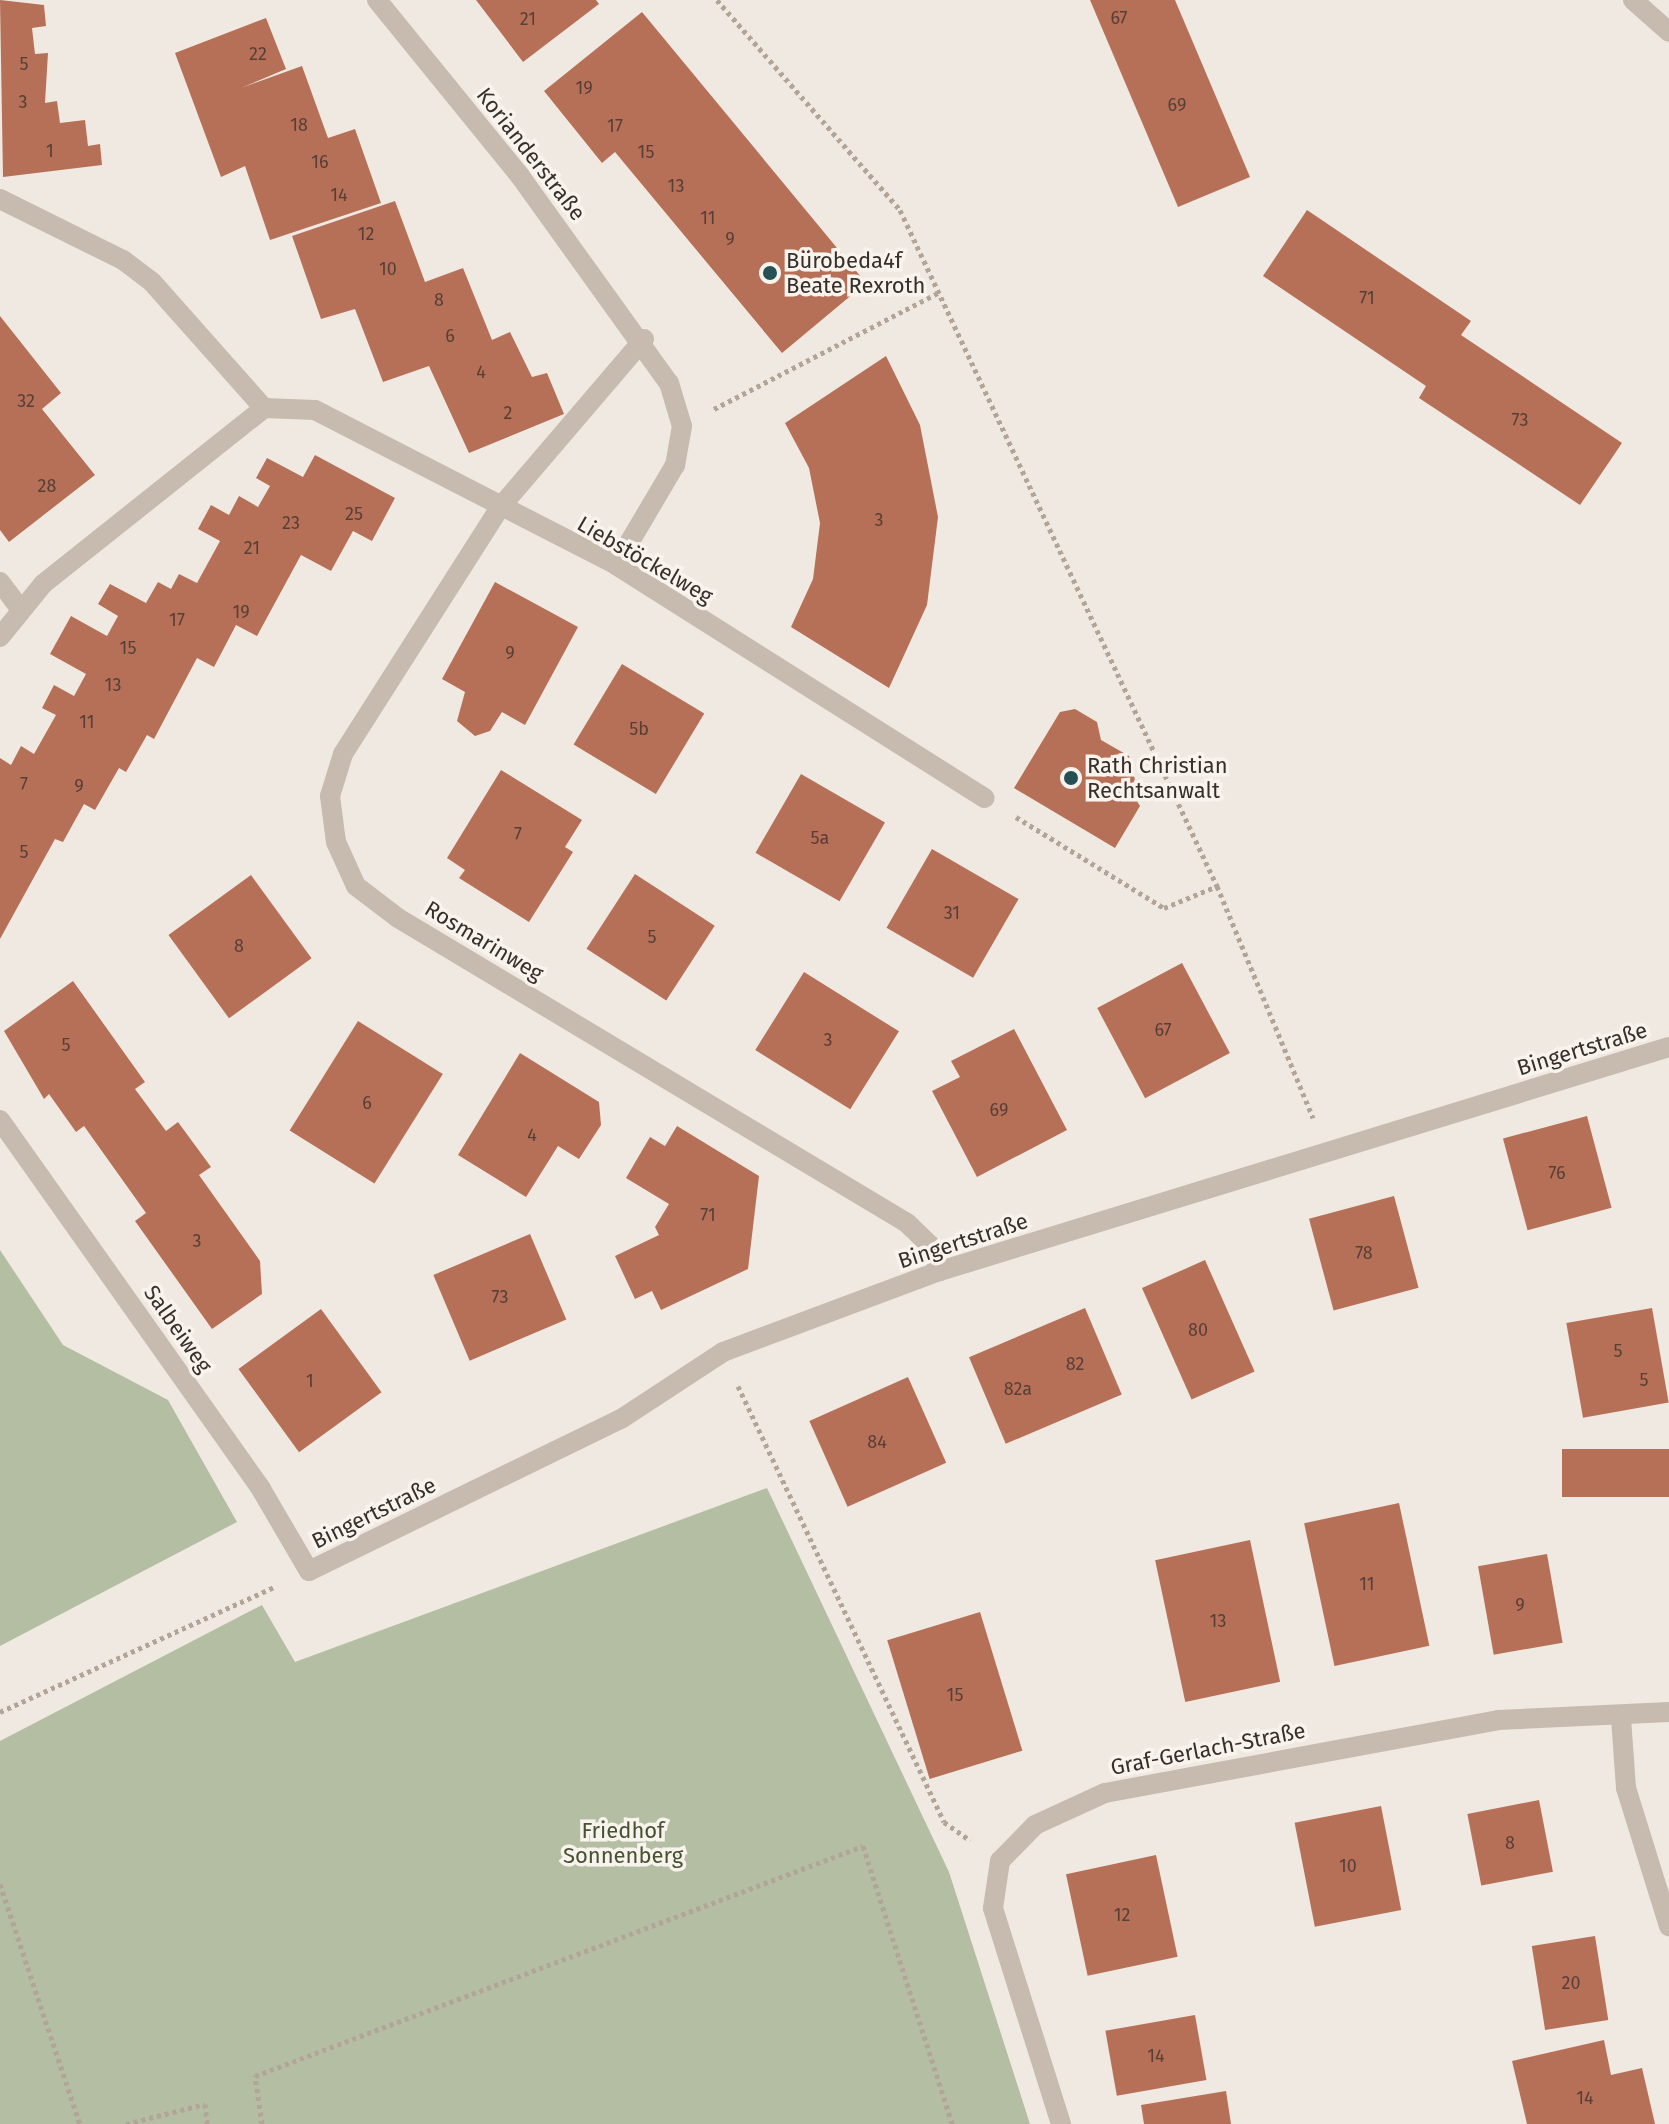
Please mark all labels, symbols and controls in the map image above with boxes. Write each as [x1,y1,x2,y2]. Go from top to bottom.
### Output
house number: 67 [1110,7,1128,29]
house number: 21 [520,8,536,30]
house number: 22 [249,43,267,65]
house number: 5 [19,53,29,75]
house number: 19 [575,77,593,99]
street label: Korianderstraße [471,82,591,226]
house number: 3 [19,91,27,113]
house number: 69 [1168,94,1186,116]
house number: 18 [290,114,308,136]
house number: 17 [607,115,623,137]
house number: 1 [46,140,54,162]
house number: 15 [638,141,654,163]
house number: 16 [311,151,329,173]
house number: 13 [668,175,684,197]
house number: 14 [330,184,348,206]
house number: 11 [700,207,716,229]
house number: 12 [358,223,374,245]
house number: 9 [725,228,735,250]
place label: Bürobeda4f Beate Rexroth [786,247,926,298]
house number: 10 [379,258,397,280]
marker: Bürobeda4f Beate Rexroth [761,264,779,282]
house number: 71 [1359,287,1375,309]
house number: 8 [434,289,444,311]
house number: 6 [445,325,455,347]
house number: 4 [476,361,486,383]
house number: 32 [17,390,35,412]
house number: 2 [504,402,512,424]
house number: 73 [1512,409,1528,431]
house number: 28 [38,475,56,497]
house number: 25 [345,503,363,525]
house number: 3 [875,509,883,531]
street label: Liebstöckelweg [573,511,717,609]
house number: 23 [282,512,300,534]
house number: 21 [244,537,260,559]
house number: 19 [232,601,250,623]
house number: 17 [169,609,185,631]
house number: 15 [120,637,136,659]
house number: 9 [505,642,515,664]
house number: 13 [105,674,121,696]
house number: 11 [79,711,95,733]
house number: 5b [629,718,649,740]
place label: Rath Christian Rechtsanwalt [1087,752,1228,804]
marker: Rath Christian Rechtsanwalt [1062,769,1080,787]
house number: 7 [20,773,28,795]
house number: 9 [74,775,84,797]
house number: 7 [514,823,522,845]
house number: 5a [811,827,829,849]
house number: 5 [19,841,29,863]
street label: Rosmarinweg [420,895,548,987]
house number: 31 [944,902,960,924]
house number: 5 [647,926,657,948]
house number: 8 [234,935,244,957]
street label: Bingertstraße [1514,1017,1650,1081]
house number: 67 [1154,1019,1172,1041]
house number: 3 [824,1029,832,1051]
house number: 5 [61,1034,71,1056]
house number: 6 [362,1092,372,1114]
house number: 69 [990,1099,1008,1121]
house number: 4 [527,1124,537,1146]
house number: 76 [1548,1162,1566,1184]
house number: 71 [700,1204,716,1226]
street label: Bingertstraße [895,1208,1031,1274]
house number: 3 [193,1230,201,1252]
house number: 78 [1355,1242,1373,1264]
street label: Salbeiweg [138,1280,218,1378]
house number: 73 [492,1286,508,1308]
house number: 80 [1188,1319,1208,1341]
house number: 5 [1613,1340,1623,1362]
house number: 82 [1066,1353,1084,1375]
house number: 5 [1639,1369,1649,1391]
house number: 1 [306,1370,314,1392]
house number: 82a [1004,1378,1032,1400]
house number: 84 [867,1431,887,1453]
street label: Bingertstraße [308,1472,440,1554]
house number: 11 [1359,1573,1375,1595]
house number: 9 [1515,1594,1525,1616]
house number: 13 [1210,1610,1226,1632]
house number: 15 [947,1684,963,1706]
street label: Graf-Gerlach-Straße [1108,1717,1308,1781]
park label: Friedhof Sonnenberg [563,1817,683,1868]
house number: 8 [1505,1832,1515,1854]
house number: 10 [1339,1855,1357,1877]
house number: 12 [1114,1904,1130,1926]
house number: 20 [1562,1972,1580,1994]
house number: 14 [1147,2045,1165,2067]
house number: 14 [1576,2087,1594,2109]

